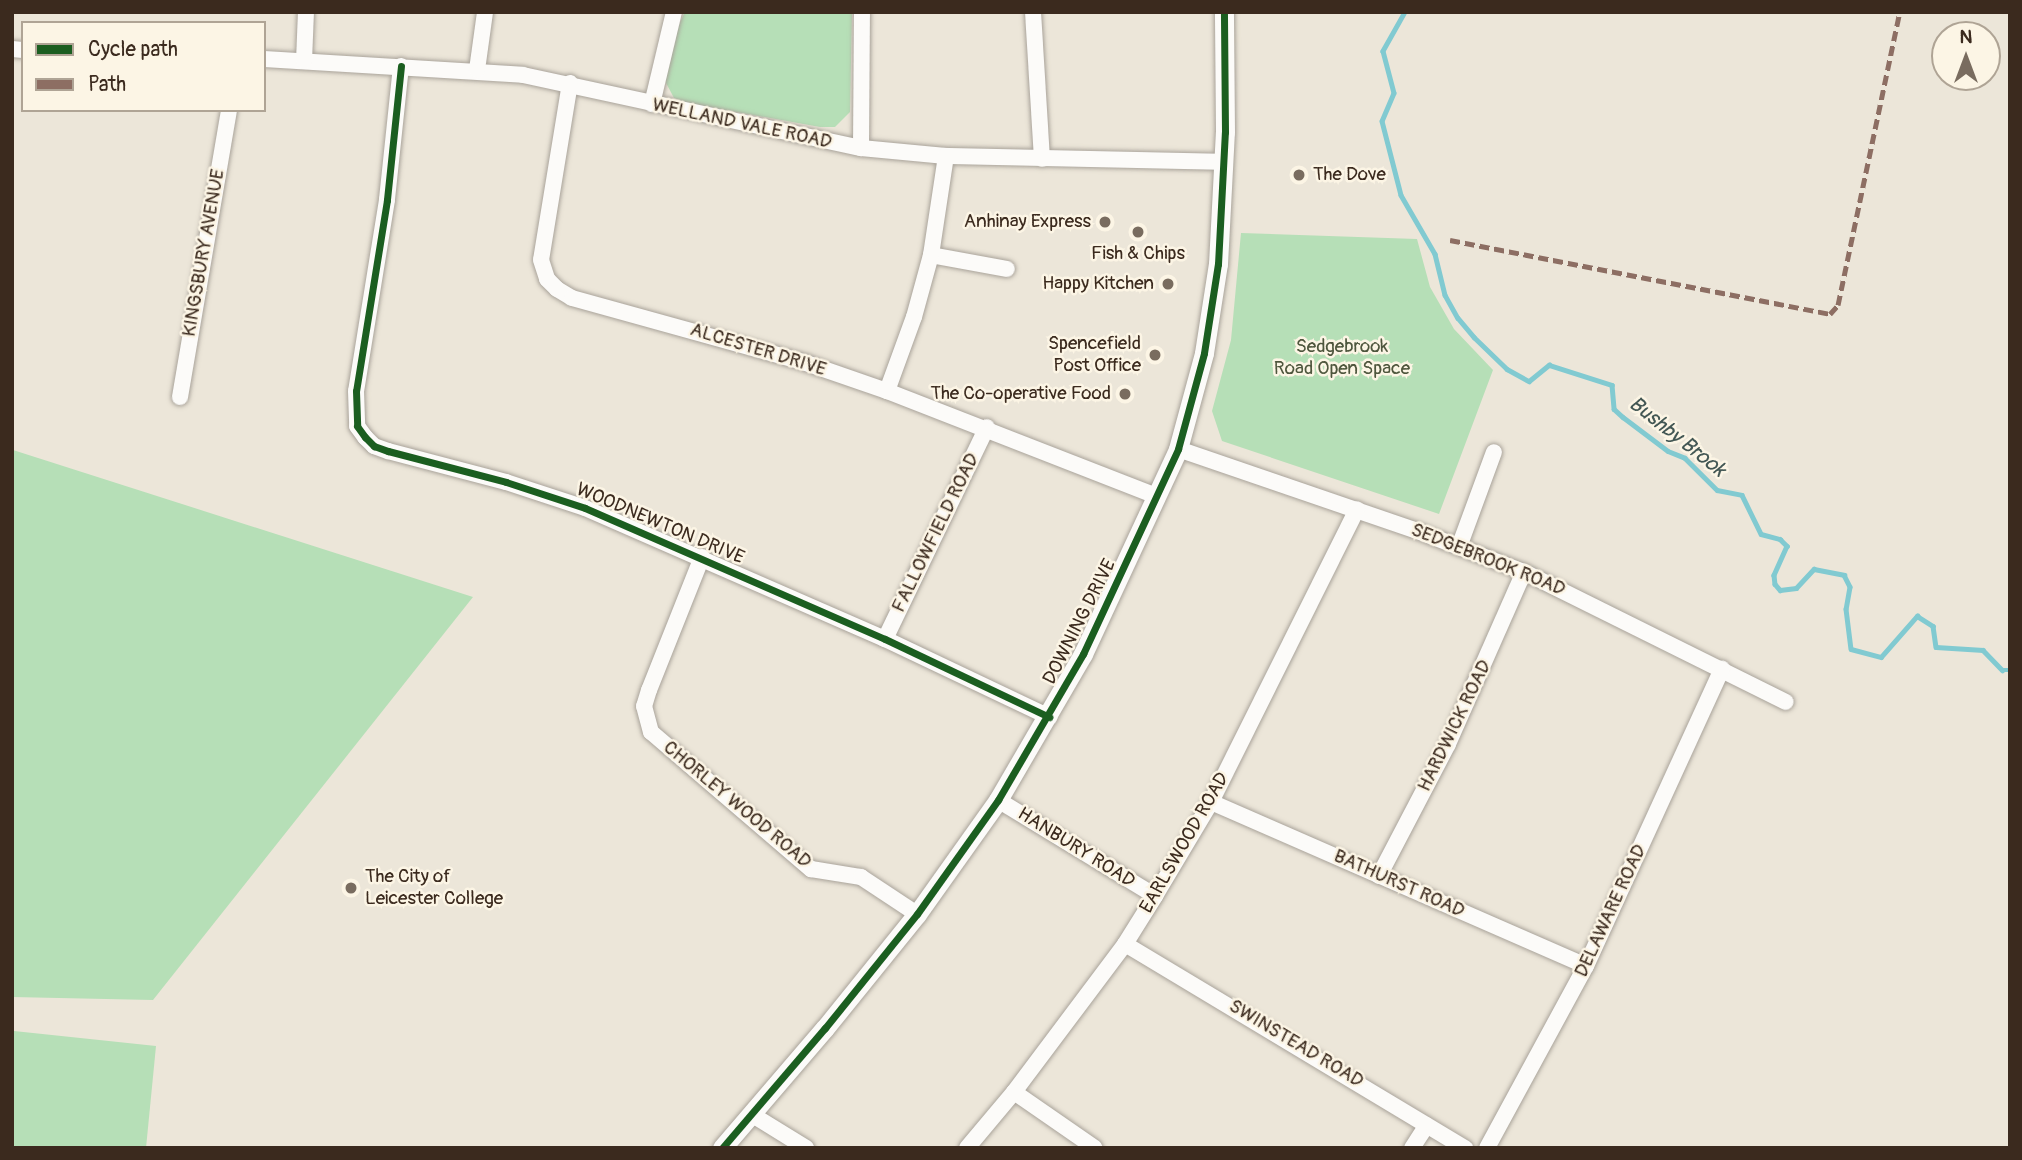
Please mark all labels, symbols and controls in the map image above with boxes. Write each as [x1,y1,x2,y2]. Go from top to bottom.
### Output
legend [21,21,266,112]
north arrow [1931,21,2001,91]
text: N [1960,25,1972,49]
text: Cycle path [88,36,178,63]
text: Path [88,71,126,98]
street label: WELLAND VALE ROAD [650,94,834,154]
place label: The Dove [1313,164,1386,186]
street label: KINGSBURY AVENUE [178,167,230,339]
marker: The Dove [1291,167,1307,183]
place label: Anhinay Express [964,211,1091,233]
marker: Anhinay Express [1097,214,1113,230]
marker: Fish & Chips [1130,224,1146,240]
place label: Fish & Chips [1091,243,1185,265]
place label: Happy Kitchen [1042,273,1154,295]
marker: Happy Kitchen [1160,276,1176,292]
street label: ALCESTER DRIVE [687,319,829,381]
place label: Spencefield Post Office [1048,333,1141,377]
park label: Sedgebrook Road Open Space [1274,336,1410,380]
marker: Spencefield Post Office [1147,347,1163,363]
place label: The Co-operative Food [930,383,1111,405]
marker: The Co-operative Food [1117,386,1133,402]
water label: Bushby Brook [1624,391,1730,483]
street label: FALLOWFIELD ROAD [888,450,984,616]
street label: WOODNEWTON DRIVE [573,478,747,570]
street label: SEDGEBROOK ROAD [1408,519,1568,601]
street label: DOWNING DRIVE [1039,556,1121,688]
street label: HARDWICK ROAD [1413,657,1497,795]
street label: CHORLEY WOOD ROAD [658,736,816,874]
street label: EARLSWOOD ROAD [1135,769,1235,917]
street label: HANBURY ROAD [1013,803,1139,893]
street label: DELAWARE ROAD [1570,841,1652,981]
street label: BATHURST ROAD [1330,845,1468,923]
place label: The City of Leicester College [365,866,503,910]
marker: The City of Leicester College [343,880,359,896]
street label: SWINSTEAD ROAD [1225,995,1367,1093]

